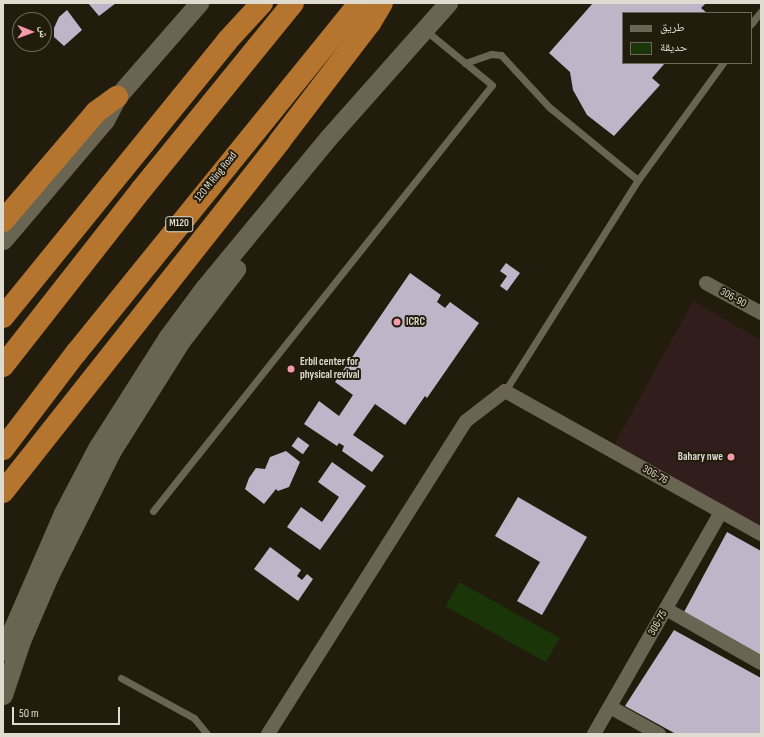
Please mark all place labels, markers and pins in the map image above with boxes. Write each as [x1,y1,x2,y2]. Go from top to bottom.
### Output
place label: ICRC [406,315,425,329]
marker: ICRC [391,316,403,328]
place label: Erbil center for physical revival [300,356,360,382]
marker: Erbil center for physical revival [285,363,297,375]
place label: Bahary nwe [678,450,723,464]
marker: Bahary nwe [726,452,736,462]

